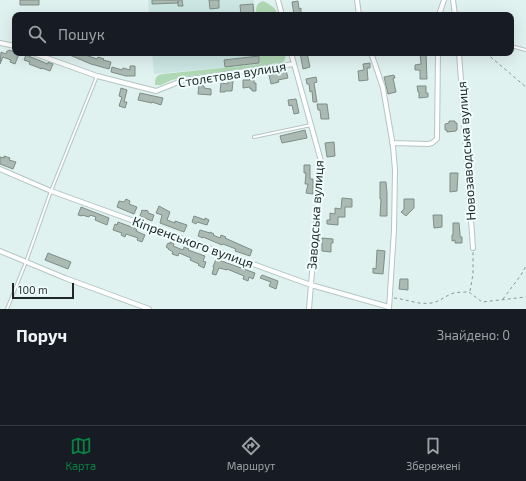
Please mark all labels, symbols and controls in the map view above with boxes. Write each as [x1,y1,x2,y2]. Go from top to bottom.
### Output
search box [12,12,514,56]
icon: search [26,23,48,45]
text: Пошук [58,25,105,43]
street label: Столєтова вулиця [177,58,287,90]
street label: Новозаводська вулиця [453,81,479,221]
street label: Заводська вулиця [303,160,327,270]
street label: Кіпренського вулиця [130,213,256,271]
scale bar [12,281,74,300]
text: 100 m [18,283,48,296]
text: Поруч [16,325,67,345]
text: Знайдено: 0 [437,327,510,343]
tab: Карта [65,435,96,472]
tab: Маршрут [227,435,275,472]
tab: Збережені [406,435,461,472]

